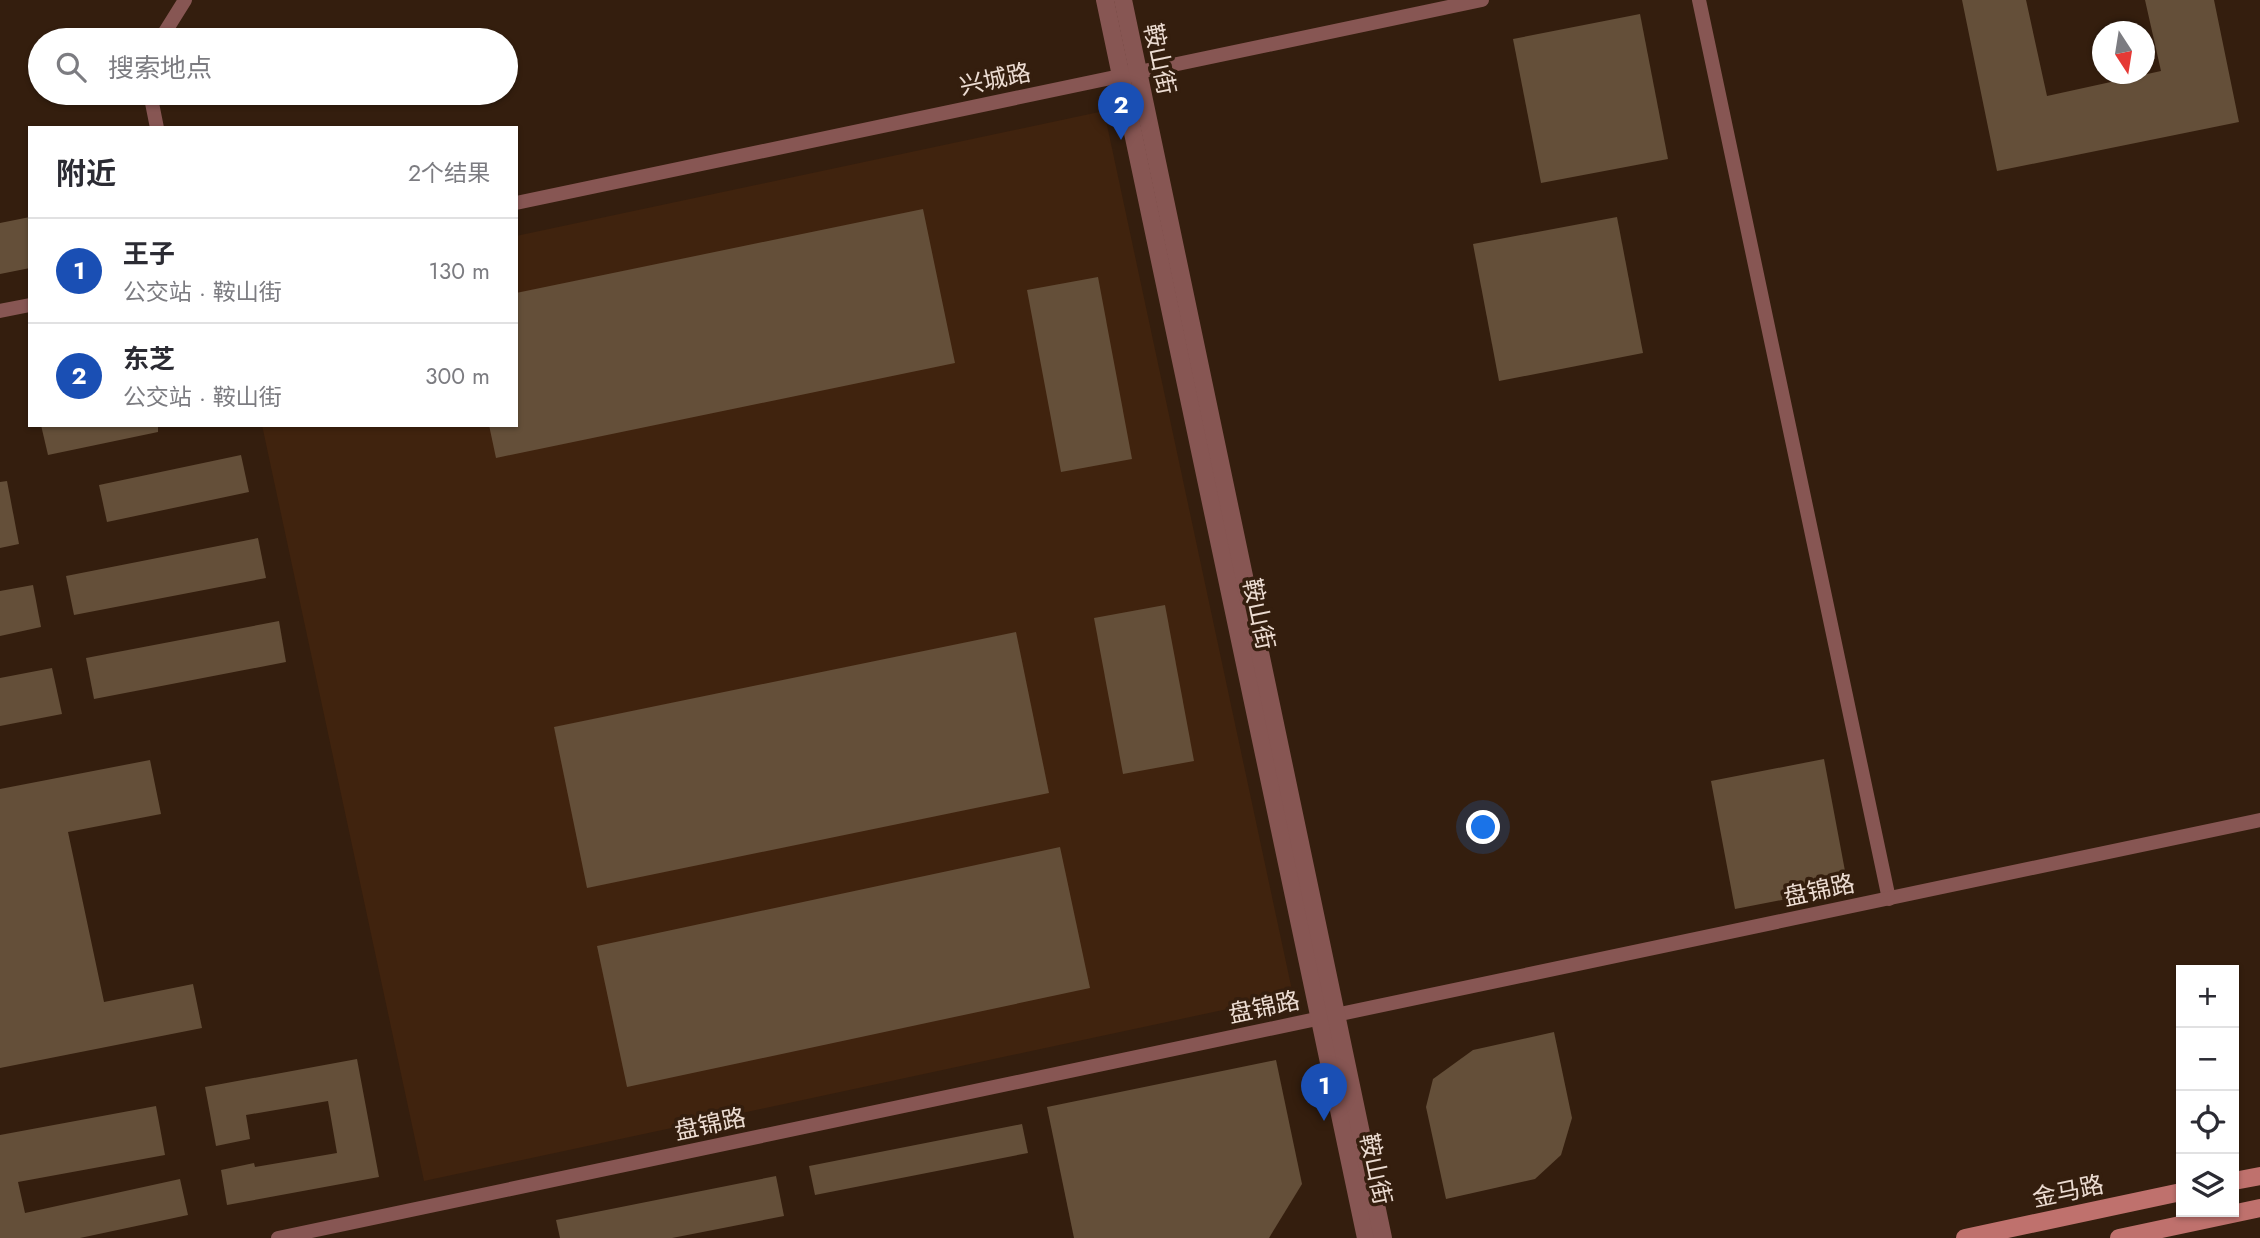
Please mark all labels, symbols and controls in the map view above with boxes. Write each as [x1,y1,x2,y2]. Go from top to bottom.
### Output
street label: 鞍山街 [1135,20,1185,98]
north arrow [2092,21,2155,84]
search box [28,28,518,105]
icon: search [52,48,90,86]
text: 搜索地点 [108,49,212,87]
street label: 兴城路 [956,54,1034,104]
pin: 2 [1098,82,1144,140]
text: 附近 [56,152,116,195]
text: 2个结果 [408,156,490,190]
text: 王子 [123,235,175,273]
text: 1 [73,254,85,288]
text: 130 m [428,254,490,288]
text: 公交站 · 鞍山街 [123,275,282,309]
text: 东芝 [123,340,175,378]
text: 2 [71,359,87,393]
text: 300 m [425,359,490,393]
text: 公交站 · 鞍山街 [123,380,282,414]
street label: 鞍山街 [1234,575,1284,653]
your location [1466,810,1500,844]
street label: 盘锦路 [1780,865,1858,915]
map controls [2176,965,2239,1217]
button: + [2176,965,2239,1028]
street label: 盘锦路 [1225,982,1303,1032]
button: − [2176,1028,2239,1091]
pin: 1 [1301,1063,1347,1121]
button: locate [2176,1091,2239,1154]
street label: 盘锦路 [671,1099,749,1149]
street label: 鞍山街 [1351,1130,1401,1208]
button: layers [2176,1154,2239,1217]
street label: 金马路 [2029,1166,2107,1216]

